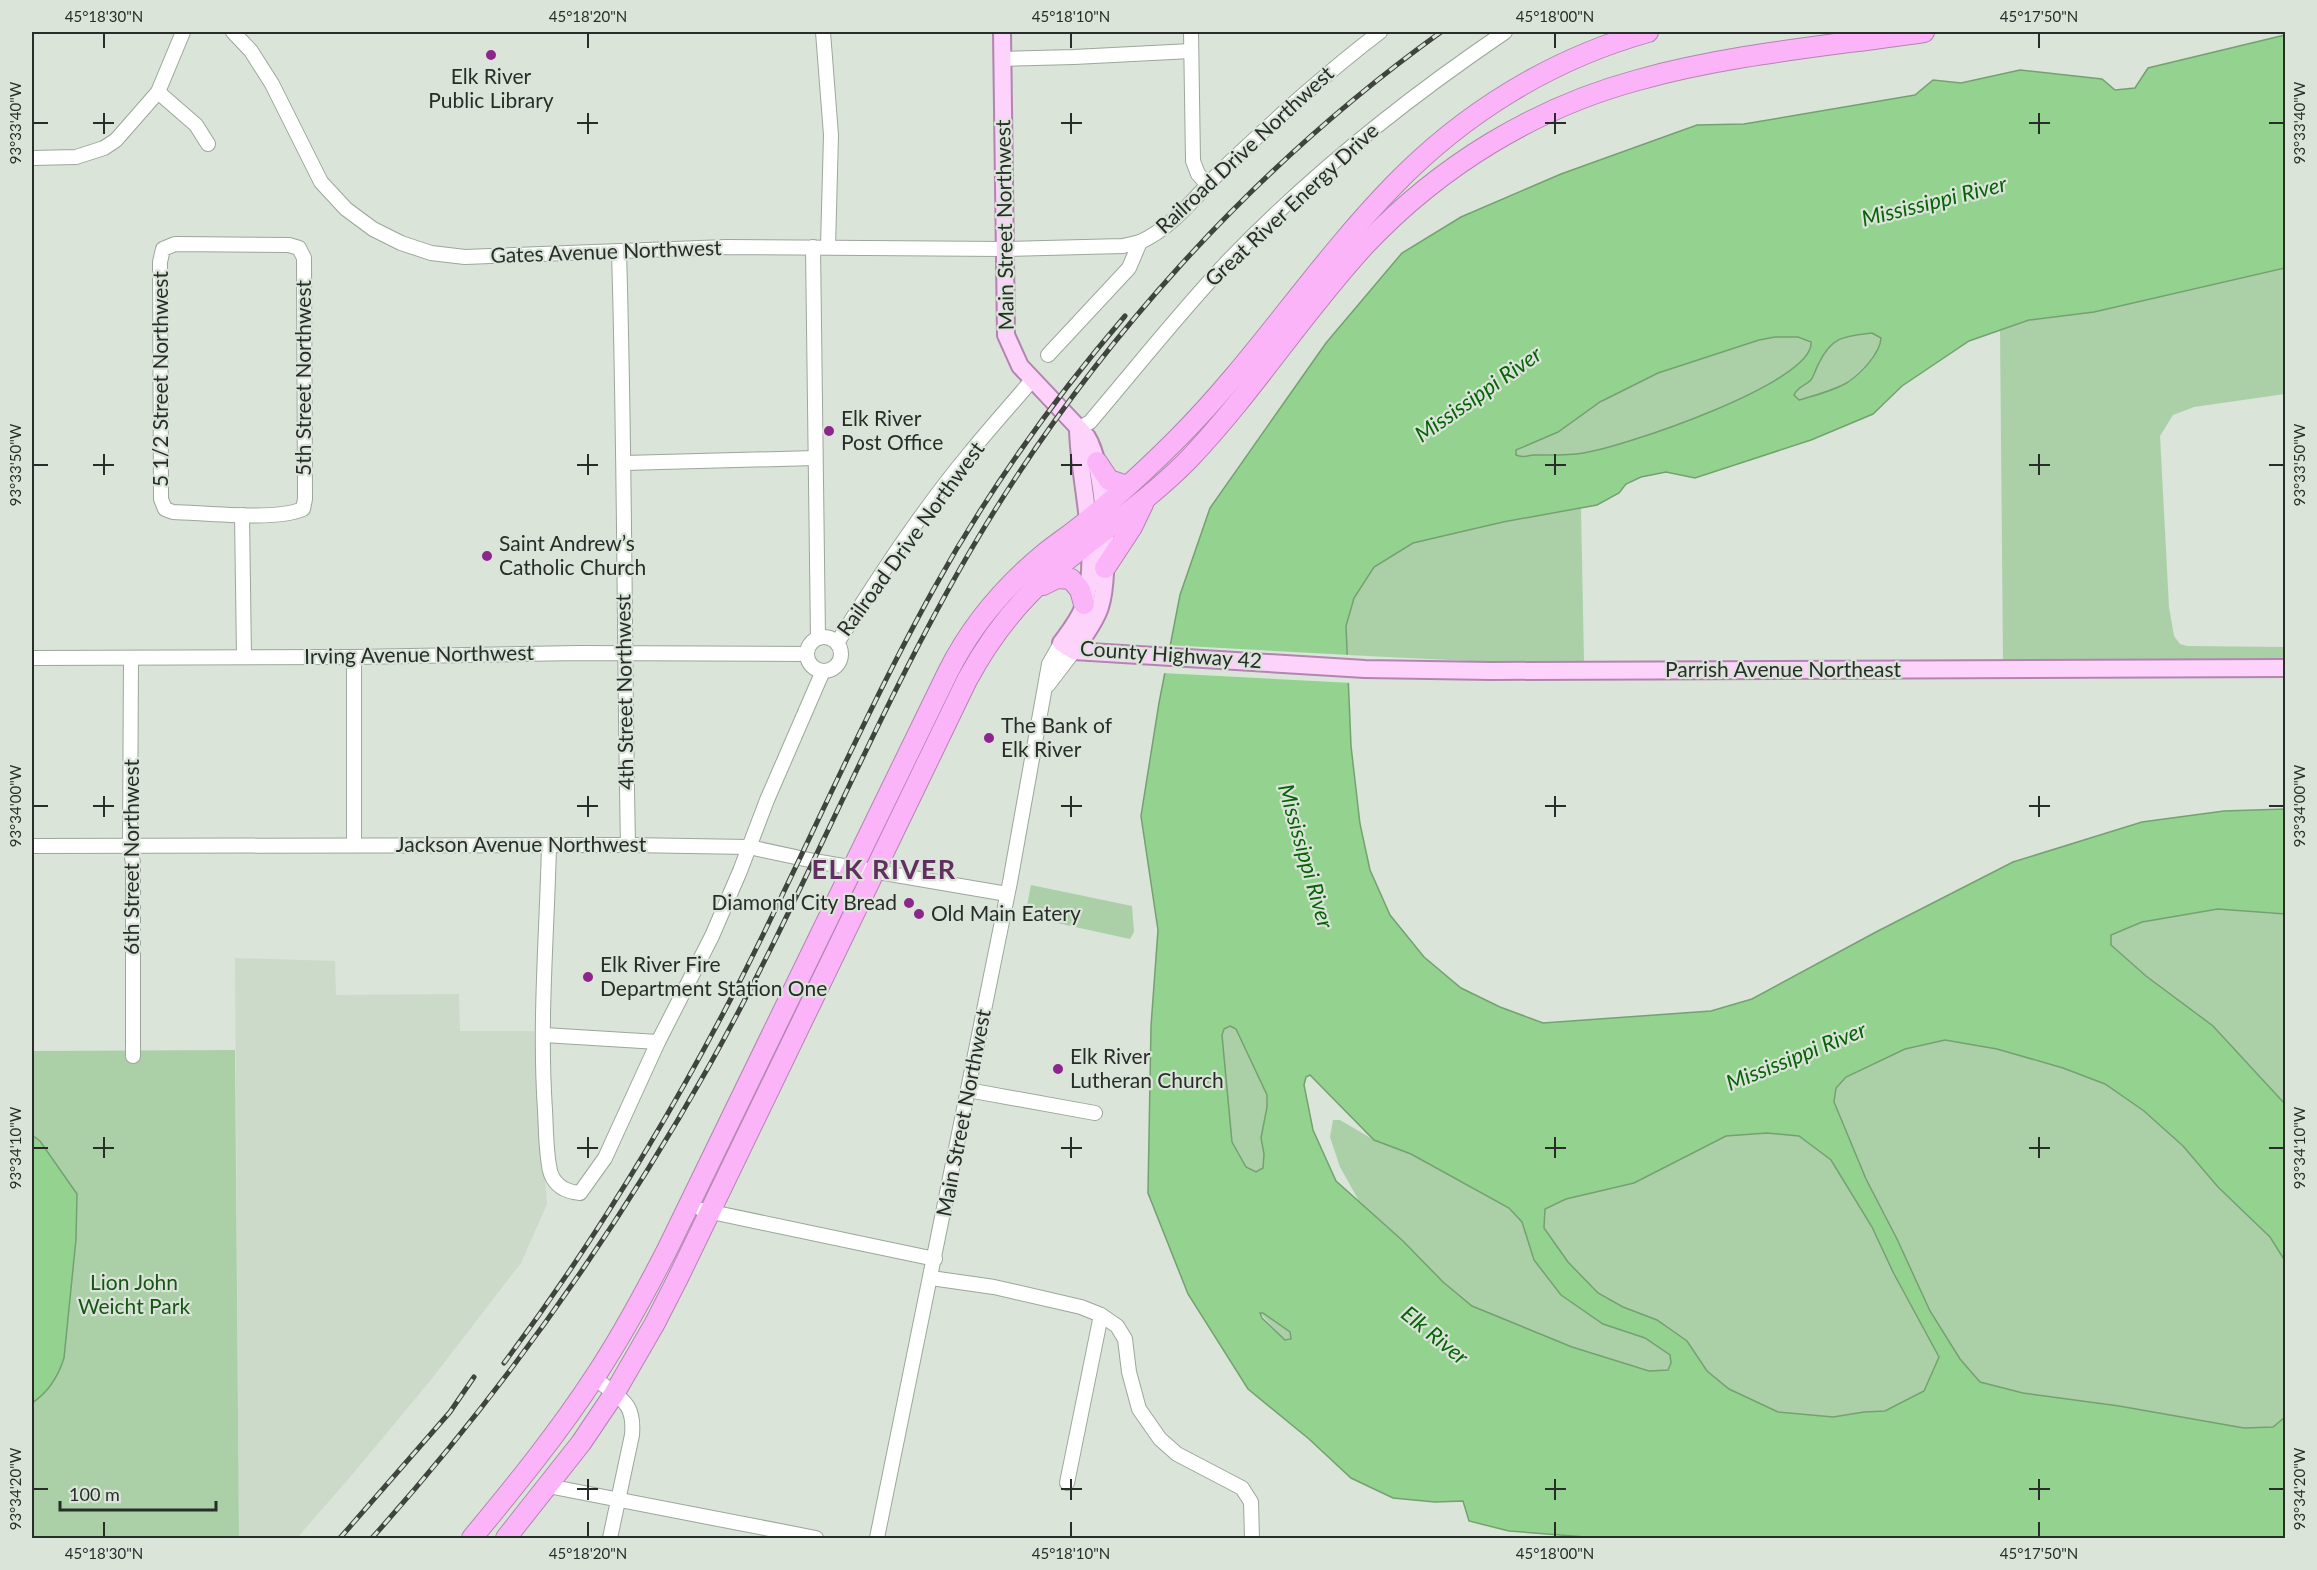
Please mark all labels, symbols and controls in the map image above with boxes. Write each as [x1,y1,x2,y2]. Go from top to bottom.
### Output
text: 45°18'30"N [65,7,143,25]
text: 45°18'20"N [549,7,627,25]
text: 45°18'10"N [1032,7,1110,25]
text: 45°18'00"N [1516,7,1594,25]
text: 45°17'50"N [2000,7,2078,25]
marker: Elk River Public Library [484,48,498,62]
street label: Railroad Drive Northwest [1150,60,1338,238]
place label: Elk River Public Library [428,63,554,112]
text: 93°33'40"W [6,81,24,164]
text: 93°33'40"W [2290,81,2308,164]
street label: Great River Energy Drive [1199,117,1383,291]
street label: Main Street Northwest [989,119,1018,331]
water label: Mississippi River [1858,169,2010,232]
street label: Gates Avenue Northwest [490,234,722,267]
street label: 5 1/2 Street Northwest [147,271,172,487]
street label: 5th Street Northwest [290,280,315,476]
water label: Mississippi River [1409,340,1547,447]
place label: Elk River Post Office [841,405,943,454]
text: 93°33'50"W [6,423,24,506]
text: 93°33'50"W [2290,423,2308,506]
marker: Elk River Post Office [822,424,836,438]
street label: Railroad Drive Northwest [831,436,989,640]
place label: Saint Andrew’s Catholic Church [499,530,646,579]
marker: Saint Andrew’s Catholic Church [480,549,494,563]
street label: 4th Street Northwest [609,593,638,790]
street label: County Highway 42 [1079,635,1263,672]
street label: Irving Avenue Northwest [304,639,535,668]
street label: Parrish Avenue Northeast [1665,656,1902,681]
place label: The Bank of Elk River [1001,712,1113,761]
marker: The Bank of Elk River [982,731,996,745]
street label: 6th Street Northwest [118,759,143,955]
text: 93°34'00"W [6,764,24,847]
text: 93°34'00"W [2290,764,2308,847]
water label: Mississippi River [1273,781,1340,932]
street label: Jackson Avenue Northwest [396,831,647,856]
district label: ELK RIVER [811,852,957,885]
place label: Diamond City Bread [712,889,897,914]
marker: Diamond City Bread [902,896,916,910]
place label: Old Main Eatery [931,900,1081,925]
marker: Old Main Eatery [912,907,926,921]
place label: Elk River Fire Department Station One [600,951,827,1000]
marker: Elk River Fire Department Station One [581,970,595,984]
street label: Main Street Northwest [930,1006,995,1219]
water label: Mississippi River [1722,1015,1870,1096]
place label: Elk River Lutheran Church [1070,1043,1224,1092]
marker: Elk River Lutheran Church [1051,1062,1065,1076]
text: 93°34'10"W [6,1106,24,1189]
text: 93°34'10"W [2290,1106,2308,1189]
park label: Lion John Weicht Park [78,1269,190,1318]
water label: Elk River [1396,1299,1475,1370]
text: 93°34'20"W [6,1447,24,1530]
text: 93°34'20"W [2290,1447,2308,1530]
scale bar [60,1474,216,1512]
text: 100 m [69,1483,120,1505]
text: 45°18'30"N [65,1544,143,1562]
text: 45°18'20"N [549,1544,627,1562]
text: 45°18'10"N [1032,1544,1110,1562]
text: 45°18'00"N [1516,1544,1594,1562]
text: 45°17'50"N [2000,1544,2078,1562]

